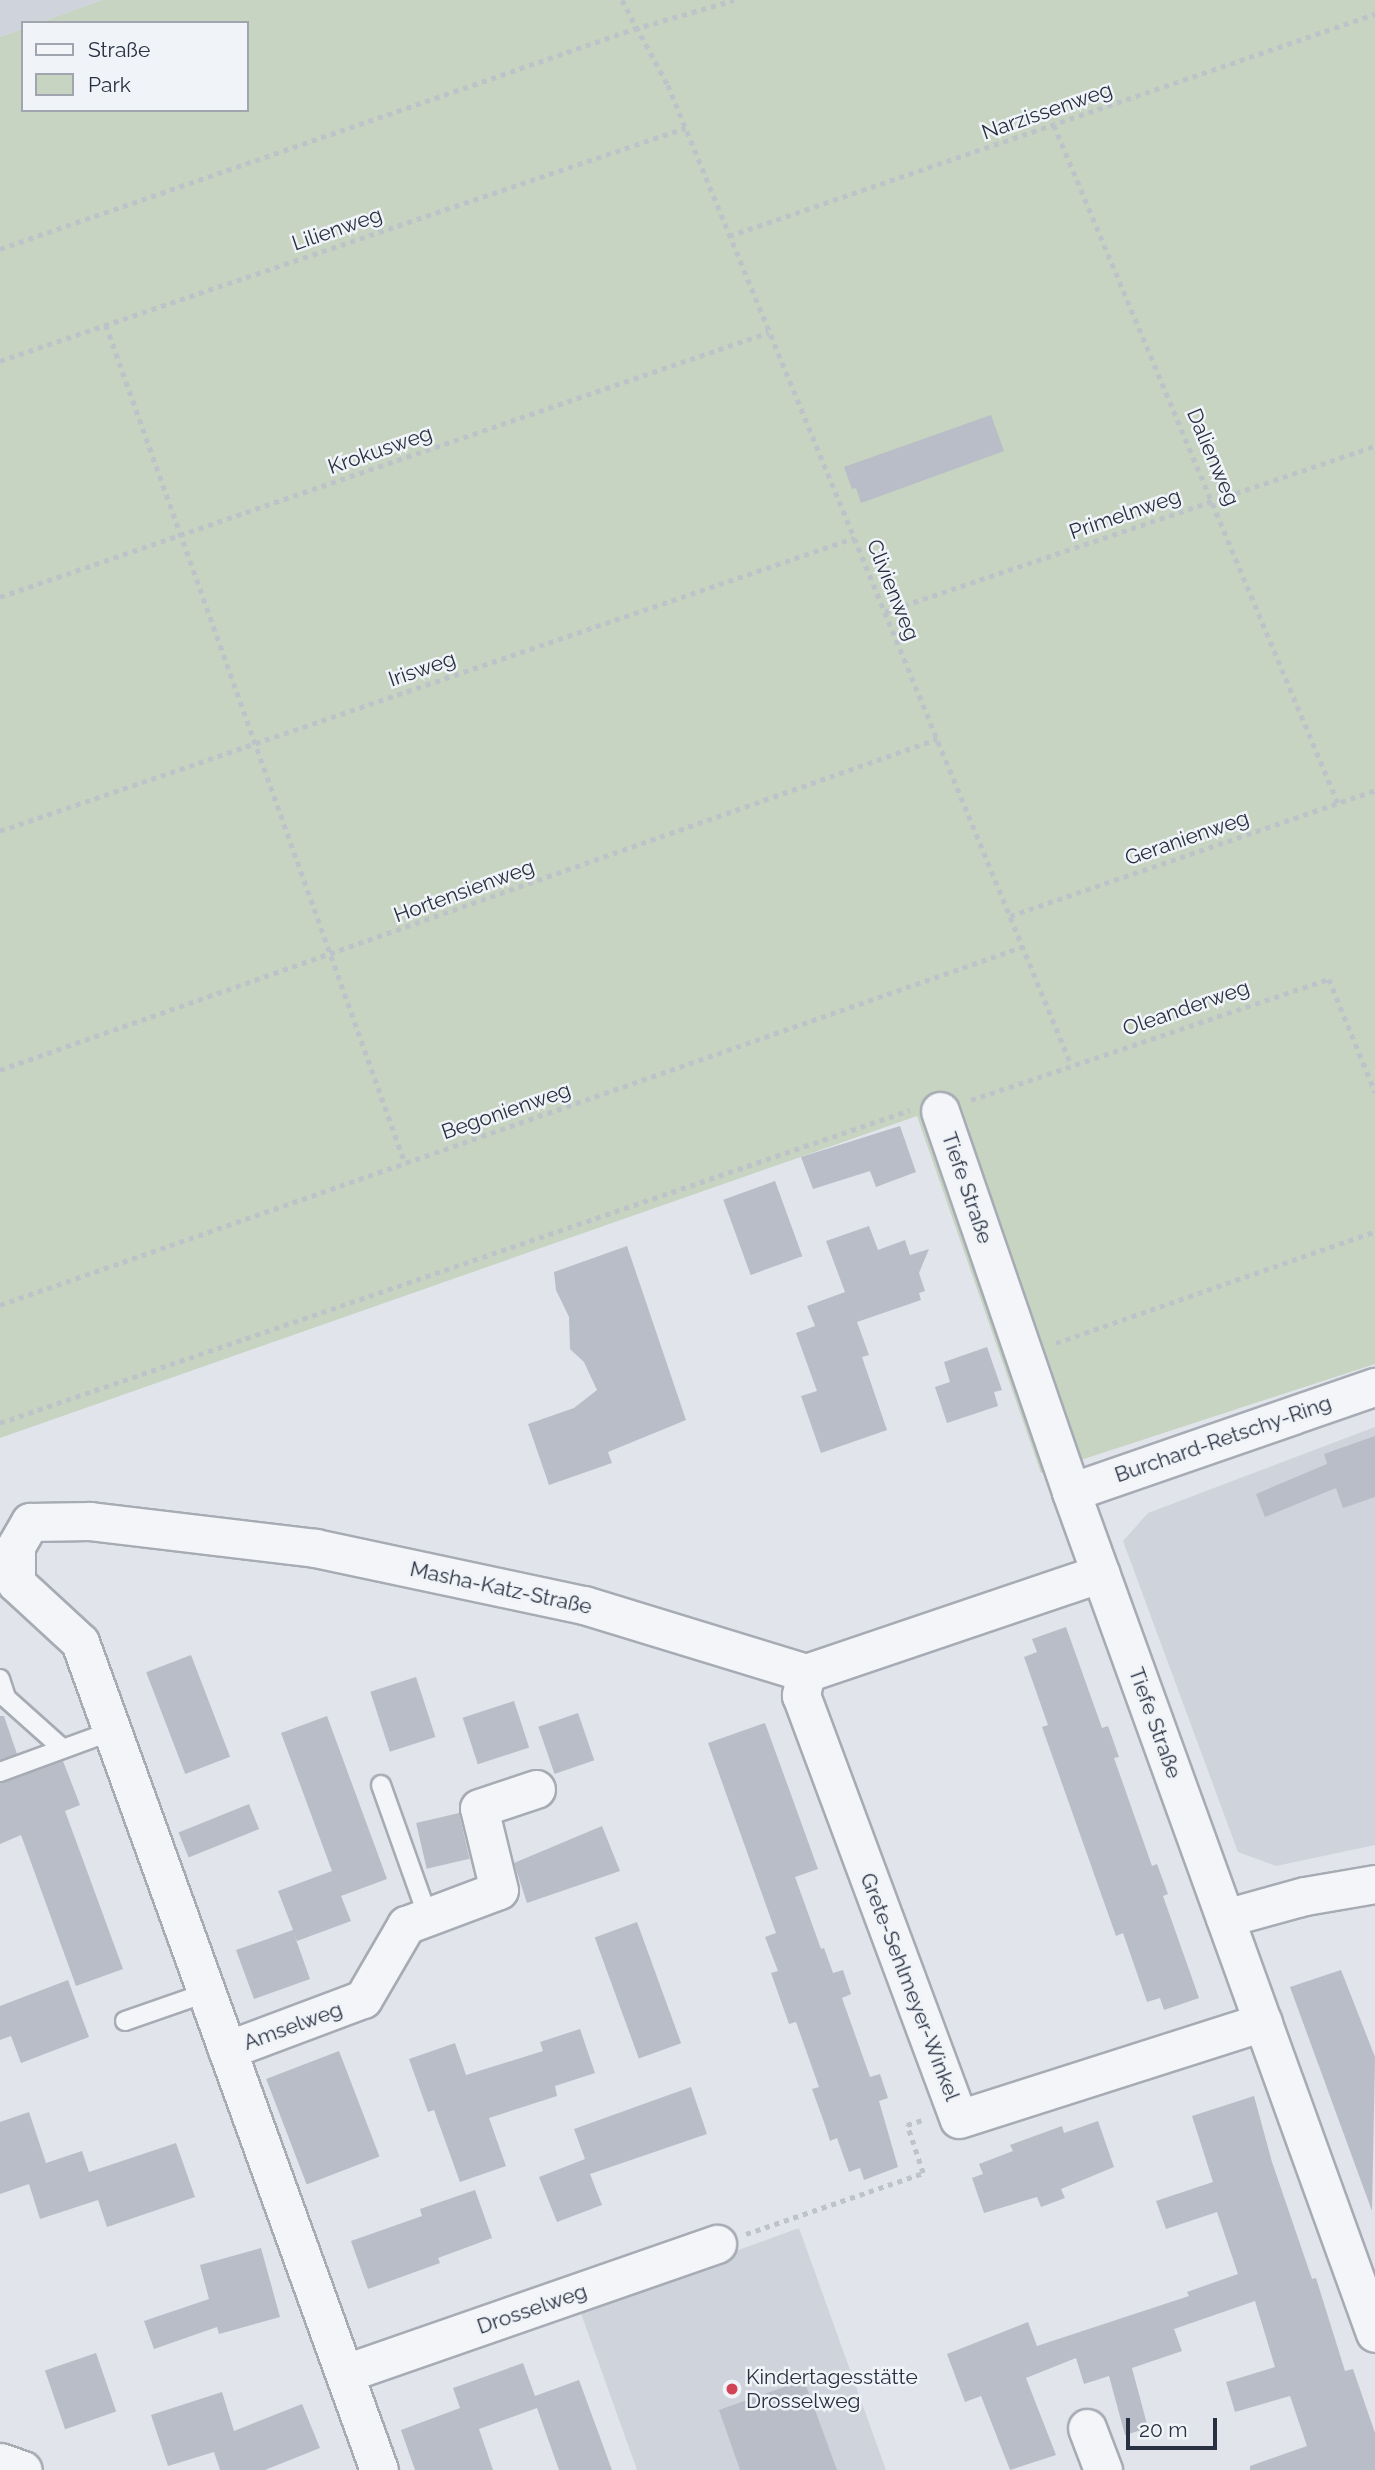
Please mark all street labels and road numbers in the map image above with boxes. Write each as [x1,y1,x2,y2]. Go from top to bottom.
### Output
street label: Narzissenweg [978,77,1116,145]
street label: Lilienweg [289,202,385,256]
street label: Dalienweg [1181,405,1245,509]
street label: Krokusweg [325,420,435,480]
street label: Primelnweg [1066,483,1184,545]
street label: Clivienweg [861,536,925,644]
street label: Irisweg [385,646,459,692]
street label: Geranienweg [1122,805,1252,871]
street label: Hortensienweg [390,854,538,928]
street label: Oleanderweg [1119,975,1253,1041]
street label: Begonienweg [438,1077,574,1145]
street label: Tiefe Straße [936,1129,998,1247]
street label: Burchard-Retschy-Ring [1111,1390,1335,1488]
street label: Masha-Katz-Straße [408,1556,594,1620]
street label: Tiefe Straße [1123,1664,1187,1782]
street label: Grete-Sehlmeyer-Winkel [855,1869,965,2105]
street label: Amselweg [240,1996,346,2056]
street label: Drosselweg [474,2278,590,2340]

